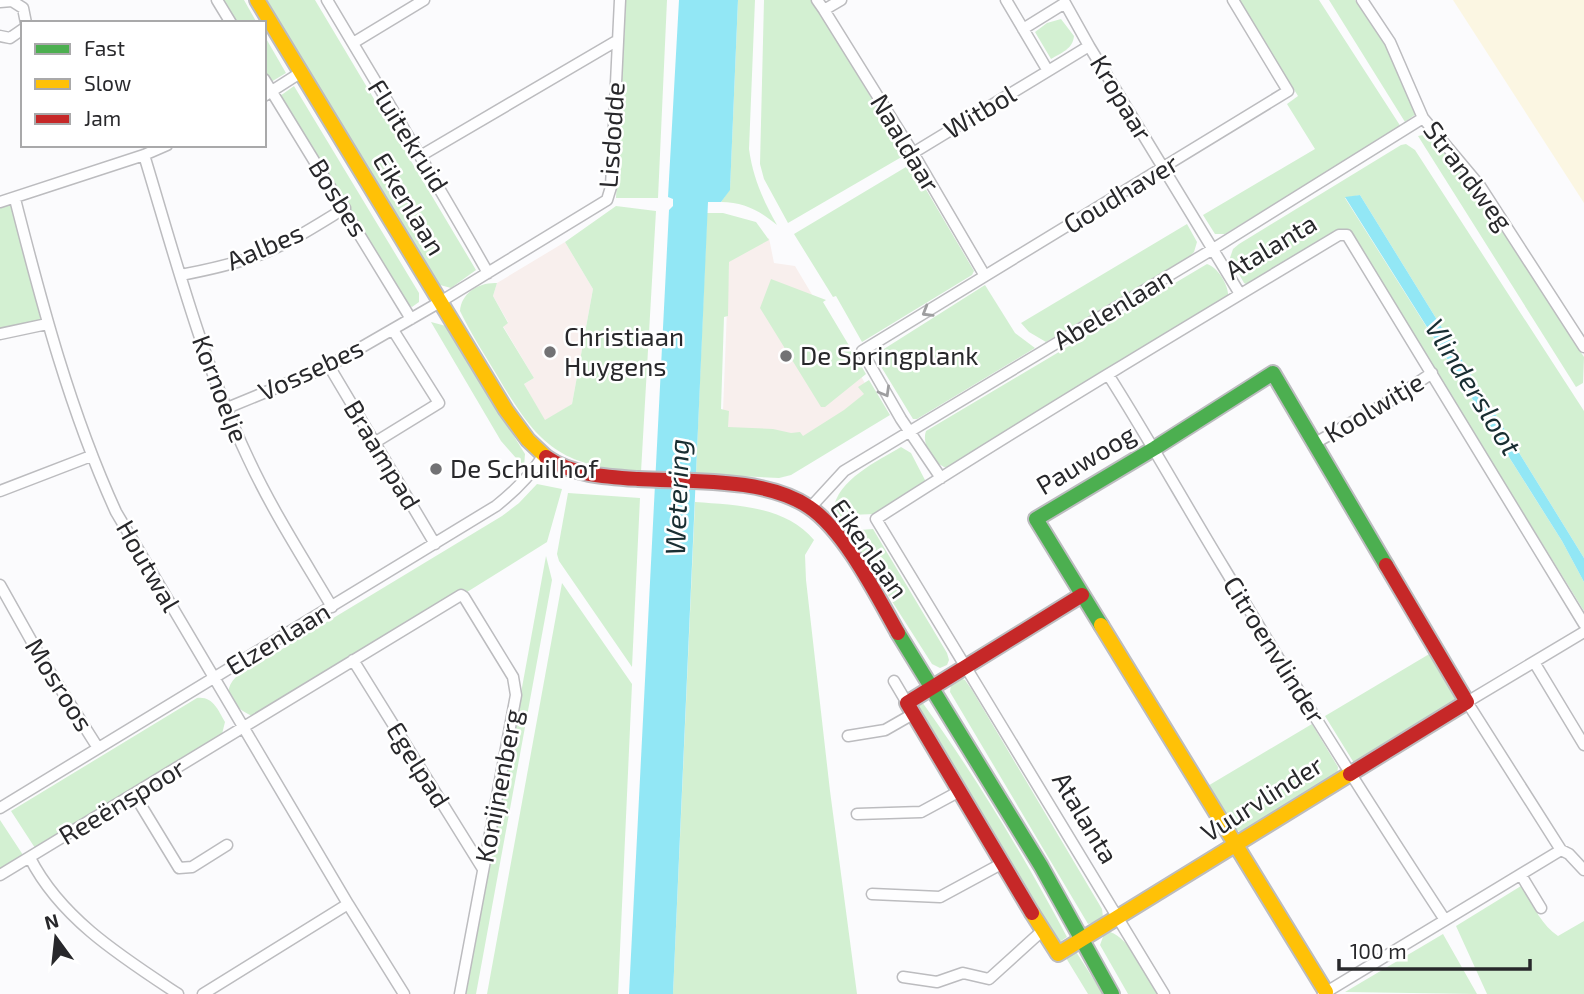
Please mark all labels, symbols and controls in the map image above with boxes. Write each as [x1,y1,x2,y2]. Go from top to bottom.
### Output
legend [21,21,266,147]
text: Fast [84,35,125,60]
street label: Kropaar [1085,49,1160,146]
text: Slow [84,70,131,95]
street label: Fluitekruid [363,73,456,197]
street label: Witbol [938,77,1021,144]
street label: Lisdodde [591,81,630,189]
street label: Naaldaar [865,88,948,197]
text: Jam [84,105,121,130]
street label: Strandweg [1418,114,1520,236]
street label: Eikenlaan [368,146,453,260]
street label: Goudhaver [1057,146,1183,239]
street label: Bosbes [303,152,375,242]
street label: Atalanta [1219,206,1322,285]
street label: Aalbes [221,216,307,276]
street label: Abelenlaan [1047,260,1177,355]
one-way arrow [921,303,934,316]
water label: Vlindersloot [1418,312,1530,461]
place label: Christiaan Huygens [564,320,684,381]
street label: Kornoelje [187,331,256,446]
street label: Vossebes [253,331,368,406]
place label: De Springplank [800,339,979,370]
marker: Christiaan Huygens [542,344,558,360]
marker: De Springplank [778,348,794,364]
street label: Koolwitje [1318,365,1428,448]
one-way arrow [877,384,890,397]
street label: Braampad [339,394,428,515]
street label: Pauwoog [1030,417,1140,500]
water label: Wetering [657,438,695,556]
place label: De Schuilhof [450,452,599,483]
marker: De Schuilhof [428,461,444,477]
street label: Eikenlaan [825,492,916,604]
street label: Houtwal [111,514,188,617]
street label: Citroenvlinder [1218,570,1333,728]
street label: Elzenlaan [220,595,335,681]
street label: Mosroos [20,632,101,736]
street label: Konijnenberg [467,706,528,865]
street label: Egelpad [381,716,458,813]
street label: Vuurvlinder [1195,748,1328,847]
street label: Reeënspoor [53,751,190,850]
street label: Atalanta [1047,766,1126,869]
north arrow [21,903,91,973]
text: N [42,908,61,934]
scale bar [1339,928,1530,972]
text: 100 m [1350,938,1407,963]

